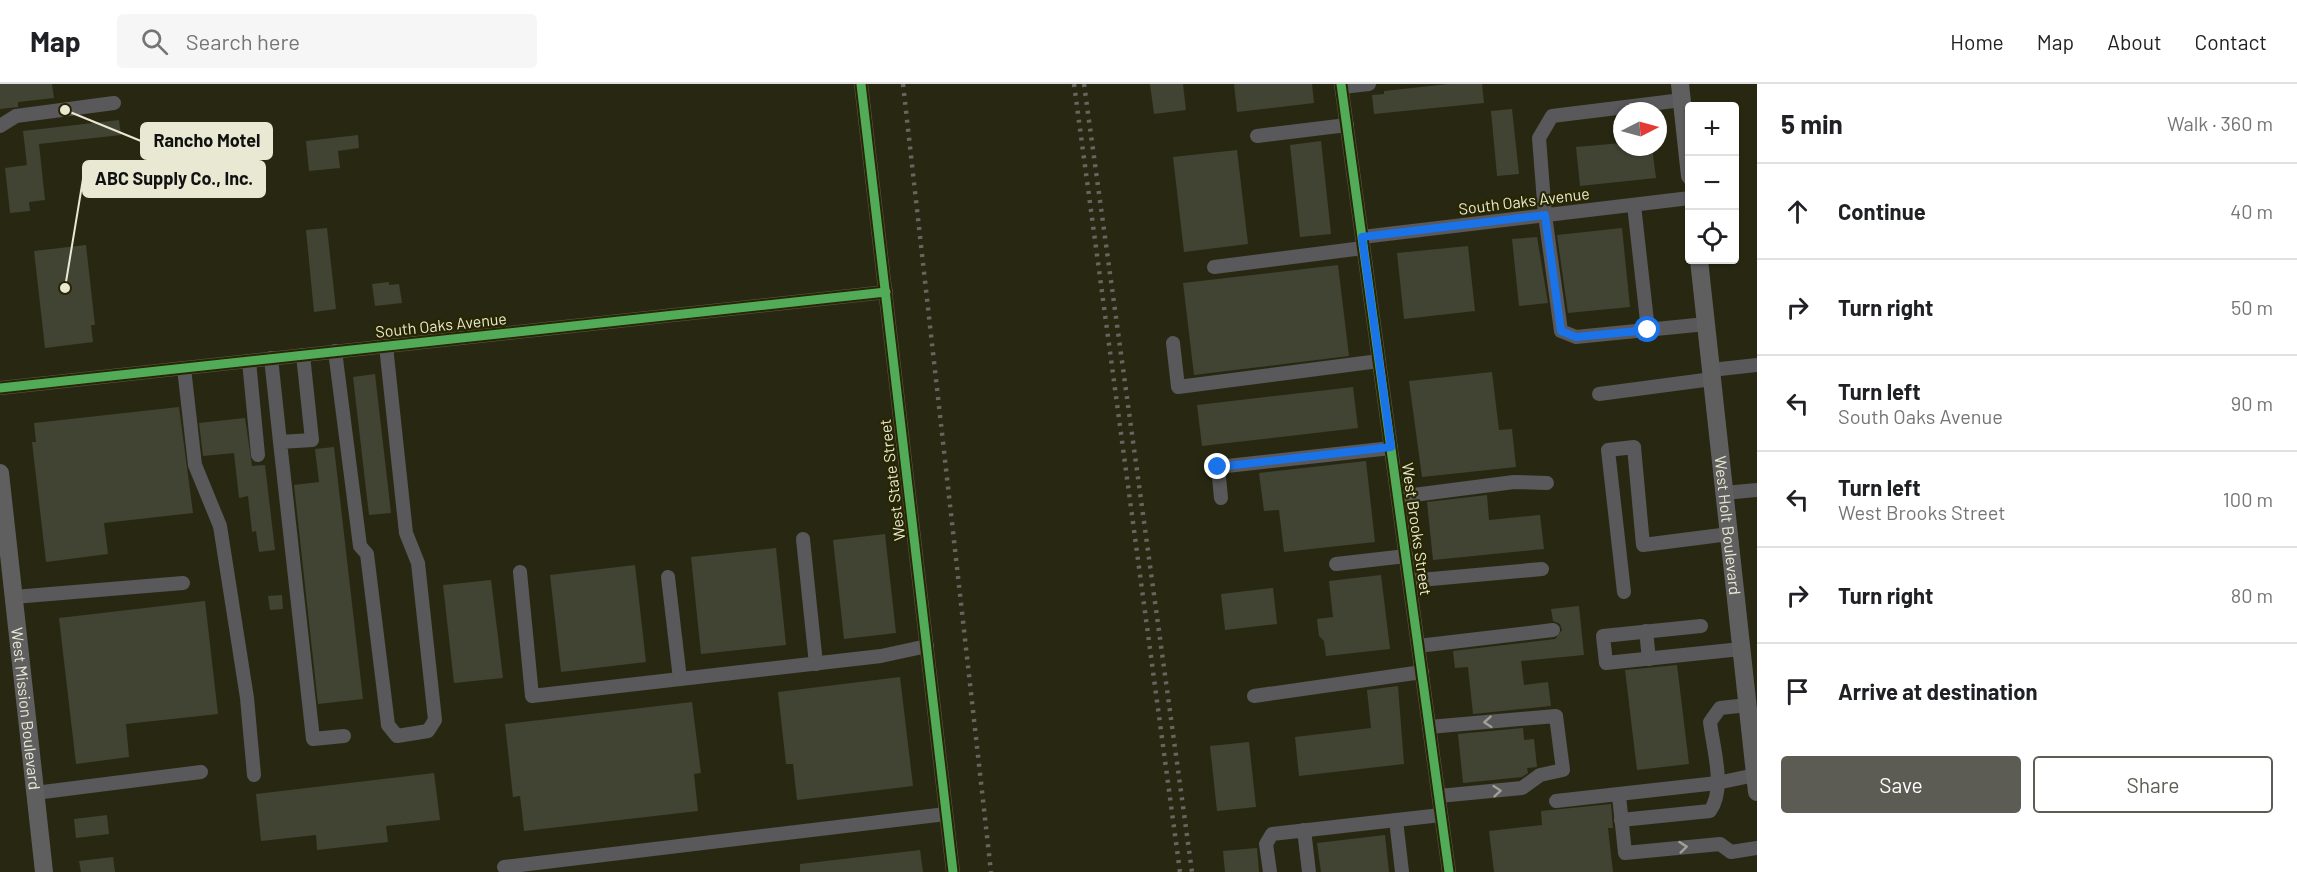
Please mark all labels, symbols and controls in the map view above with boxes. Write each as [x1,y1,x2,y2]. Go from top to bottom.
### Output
search box [117,14,537,68]
text: Map [30,24,81,58]
icon: search [138,25,171,58]
text: Search here [186,28,300,54]
text: Home [1950,29,2004,54]
text: Map [2037,29,2074,54]
text: About [2107,29,2162,54]
text: Contact [2195,29,2267,54]
north arrow [1613,102,1667,156]
map controls [1685,102,1739,264]
button: + [1685,102,1739,156]
text: 5 min [1781,108,1843,139]
text: Walk · 360 m [2167,111,2273,135]
callout: Rancho Motel [141,123,272,159]
text: Rancho Motel [153,129,261,151]
button: − [1685,156,1739,210]
callout: ABC Supply Co., Inc. [83,161,265,197]
text: ABC Supply Co., Inc. [95,167,253,189]
street label: South Oaks Avenue [1457,183,1591,218]
icon: ahead [1781,195,1814,228]
text: Continue [1838,198,1926,224]
text: 40 m [2230,199,2273,223]
button: locate [1685,210,1739,264]
icon: right [1781,291,1814,324]
text: Turn right [1838,294,1933,320]
text: 50 m [2231,295,2273,319]
street label: South Oaks Avenue [374,308,508,341]
route start [1634,316,1660,342]
text: Turn left [1838,378,1921,404]
icon: left [1781,387,1814,420]
text: 90 m [2231,391,2273,415]
text: South Oaks Avenue [1838,404,2003,428]
street label: West State Street [875,418,908,542]
route end [1204,453,1230,479]
street label: West Holt Boulevard [1711,455,1745,596]
street label: West Brooks Street [1399,461,1436,597]
text: Turn left [1838,474,1921,500]
icon: left [1781,483,1814,516]
text: 100 m [2223,487,2273,511]
text: West Brooks Street [1838,500,2006,524]
icon: right [1781,579,1814,612]
text: Turn right [1838,582,1933,608]
text: 80 m [2231,583,2273,607]
street label: West Mission Boulevard [8,626,45,791]
icon: arrive [1781,675,1814,708]
text: Arrive at destination [1838,678,2037,704]
one-way arrow [1484,715,1493,728]
button: Save [1781,756,2021,813]
button: Share [2033,756,2273,813]
one-way arrow [1493,784,1502,797]
one-way arrow [1678,841,1687,854]

